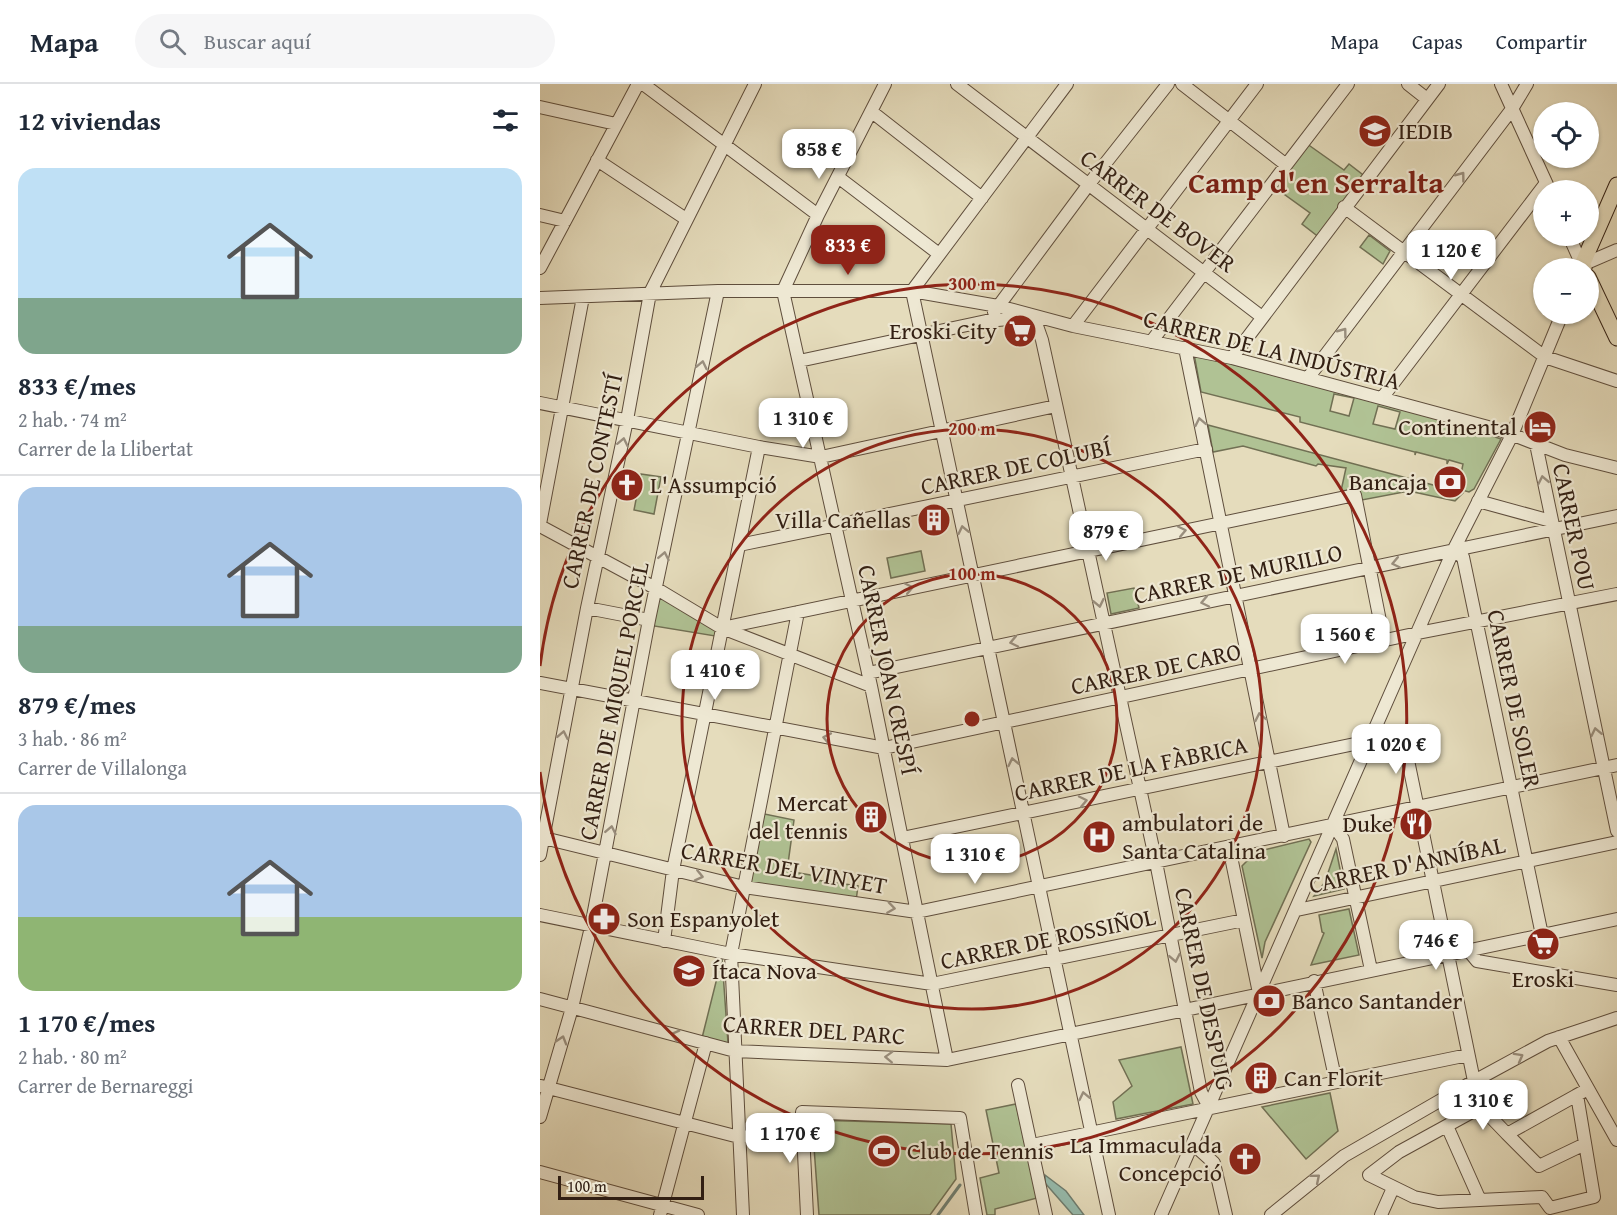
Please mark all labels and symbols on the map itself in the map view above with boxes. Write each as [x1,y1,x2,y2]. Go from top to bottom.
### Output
school or university icon: IEDIB [1357,113,1393,149]
place label: IEDIB [1398,113,1453,148]
pin: 858 € [777,129,861,180]
street label: CARRER DE BOVER [1073,140,1244,281]
district label: Camp d'en Serralta [1188,160,1444,204]
one-way arrow [1454,172,1465,183]
pin: 833 € [806,225,890,276]
pin: 1 120 € [1396,230,1506,281]
text: 300 m [948,270,996,297]
street label: CARRER DE LA INDÚSTRIA [1140,301,1405,398]
place label: Eroski City [889,313,997,348]
supermarket icon: Eroski City [1002,313,1038,349]
one-way arrow [1336,327,1347,338]
one-way arrow [695,360,708,370]
street label: CARRER DE CONTESTÍ [552,369,632,592]
pin: 1 310 € [748,398,858,449]
place label: Continental [1398,409,1517,444]
hotel icon: Continental [1522,409,1558,445]
text: 200 m [948,415,996,442]
one-way arrow [1194,418,1207,428]
street label: CARRER DE COLUBÍ [917,429,1115,504]
one-way arrow [616,437,629,447]
street label: CARRER POU [1544,460,1605,594]
place label: Bancaja [1349,464,1428,499]
bank icon: Bancaja [1432,464,1468,500]
church icon: L'Assumpció [609,467,645,503]
place label: L'Assumpció [650,467,777,502]
one-way arrow [1537,475,1550,485]
place label: Villa Cañellas [775,502,911,537]
building icon: Villa Cañellas [916,502,952,538]
pin: 879 € [1064,511,1148,562]
one-way arrow [957,525,970,535]
one-way arrow [1177,525,1187,538]
street label: CARRER DE MURILLO [1130,534,1345,613]
one-way arrow [657,551,670,561]
one-way arrow [1391,555,1401,568]
street label: CARRER DE MIQUEL PORCEL [569,559,658,843]
text: 100 m [948,560,996,587]
street label: CARRER JOAN CRESPÍ [849,562,928,779]
one-way arrow [904,583,914,596]
one-way arrow [1200,595,1210,608]
one-way arrow [1092,597,1105,607]
street label: CARRER DE SOLER [1478,606,1551,792]
pin: 1 560 € [1290,614,1400,665]
street label: CARRER DE CARO [1068,633,1244,704]
one-way arrow [1009,635,1019,648]
pin: 1 410 € [660,650,770,701]
centre of rings [962,709,982,729]
one-way arrow [1254,712,1267,722]
pin: 1 020 € [1341,724,1451,775]
street label: CARRER DE LA FÀBRICA [1011,727,1251,810]
one-way arrow [1590,727,1603,737]
one-way arrow [556,731,569,741]
one-way arrow [822,732,832,745]
one-way arrow [1007,757,1020,767]
place label: Mercat del tennis [749,785,849,848]
one-way arrow [1078,795,1088,808]
building icon: Mercat del tennis [853,799,889,835]
place label: ambulatori de Santa Catalina [1122,805,1267,868]
place label: Duke [1342,806,1393,841]
restaurant icon: Duke [1398,806,1434,842]
hospital icon: ambulatori de Santa Catalina [1081,819,1117,855]
one-way arrow [604,825,617,835]
street label: CARRER D'ANNÍBAL [1306,827,1509,902]
street label: CARRER DEL VINYET [678,832,890,903]
pin: 1 310 € [920,834,1030,885]
one-way arrow [693,869,703,882]
street label: CARRER DE DESPUIG [1166,884,1243,1094]
street label: CARRER DE ROSSIÑOL [937,899,1159,978]
pharmacy icon: Son Espanyolet [586,901,622,937]
place label: Son Espanyolet [627,901,780,936]
one-way arrow [886,902,896,914]
pin: 746 € [1394,920,1478,971]
supermarket icon: Eroski [1525,926,1561,962]
one-way arrow [1168,952,1181,962]
school or university icon: Ítaca Nova [671,953,707,989]
place label: Ítaca Nova [712,953,817,988]
place label: Eroski [1512,961,1574,996]
bank icon: Banco Santander [1251,983,1287,1019]
place label: Banco Santander [1292,983,1463,1018]
street label: CARRER DEL PARC [722,1006,906,1053]
one-way arrow [670,1029,680,1042]
one-way arrow [555,1035,567,1046]
one-way arrow [884,1051,893,1064]
one-way arrow [1513,1052,1523,1064]
building icon: Can Florit [1243,1060,1279,1096]
place label: Can Florit [1284,1060,1383,1095]
pin: 1 310 € [1428,1080,1538,1131]
one-way arrow [1078,1091,1091,1101]
pin: 1 170 € [735,1113,845,1164]
place label: La Immaculada Concepció [1070,1127,1223,1190]
sports icon: Club de Tennis [866,1133,902,1169]
place label: Club de Tennis [907,1133,1054,1168]
church icon: La Immaculada Concepció [1227,1141,1263,1177]
scale bar [558,1173,704,1200]
one-way arrow [1309,1174,1320,1185]

